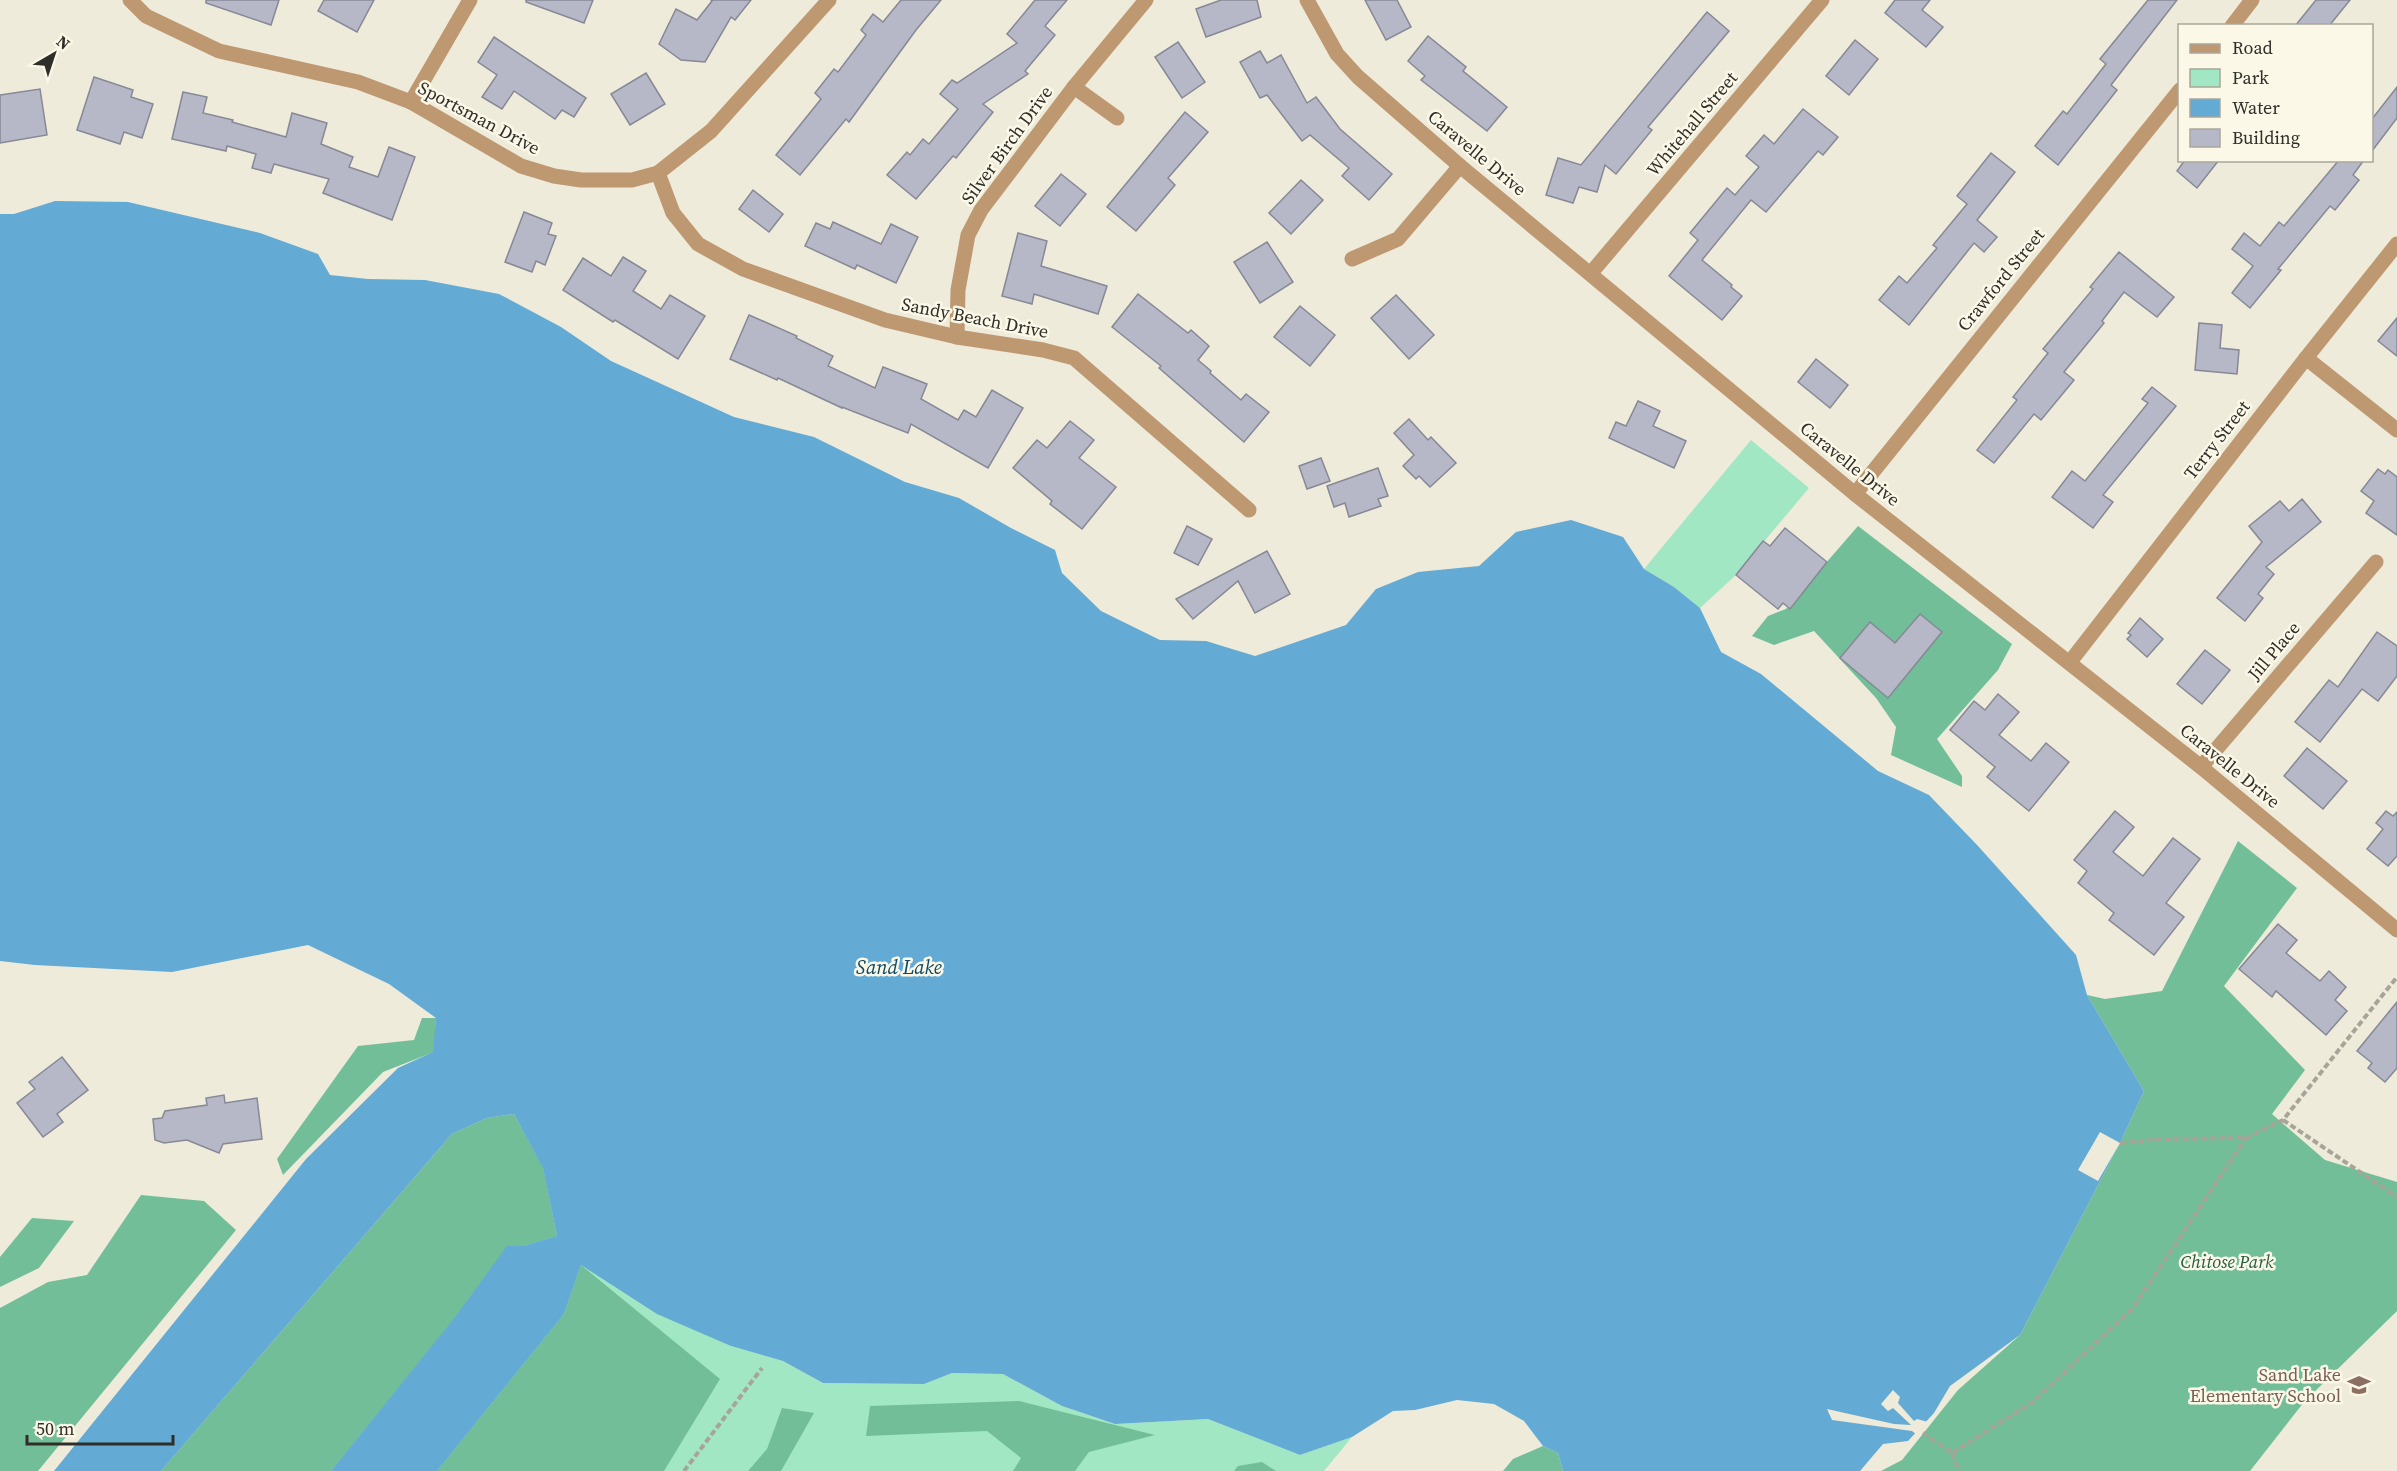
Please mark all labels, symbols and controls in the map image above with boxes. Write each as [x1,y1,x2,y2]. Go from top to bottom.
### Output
north arrow [24,24,84,84]
legend [2178,24,2373,162]
text: N [52,30,75,55]
text: Road [2232,35,2273,60]
text: Park [2232,65,2269,90]
street label: Whitehall Street [1640,66,1743,181]
street label: Sportsman Drive [414,75,545,160]
street label: Silver Birch Drive [955,80,1058,209]
text: Water [2232,95,2280,120]
street label: Caravelle Drive [1423,104,1532,201]
text: Building [2232,125,2300,150]
street label: Crawford Street [1951,223,2050,336]
street label: Sandy Beach Drive [900,291,1051,344]
street label: Terry Street [2178,395,2256,484]
street label: Caravelle Drive [1795,416,1906,512]
street label: Jill Place [2241,616,2306,686]
street label: Caravelle Drive [2175,718,2286,814]
water label: Sand Lake [856,953,942,981]
park label: Chitose Park [2180,1249,2274,1274]
place label: Sand Lake Elementary School [2190,1362,2341,1408]
school or university icon: Sand Lake Elementary School [2346,1372,2372,1398]
scale bar [27,1408,172,1446]
text: 50 m [36,1416,74,1441]

